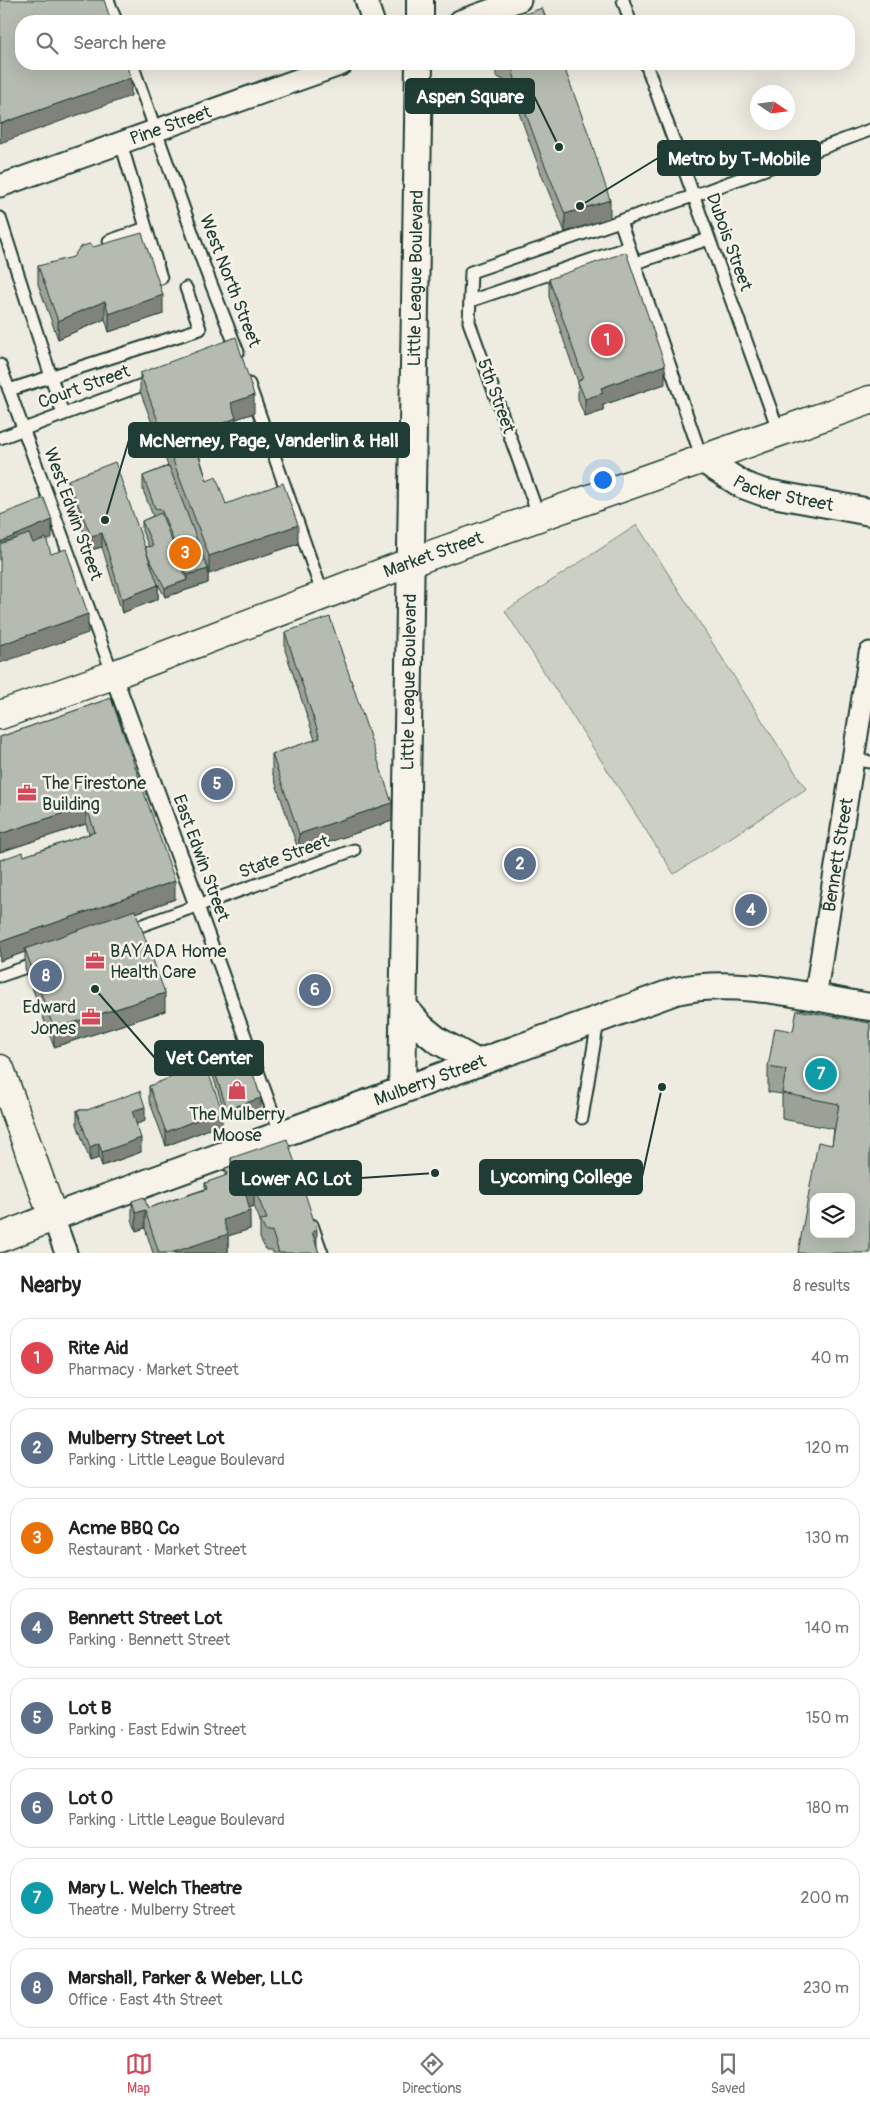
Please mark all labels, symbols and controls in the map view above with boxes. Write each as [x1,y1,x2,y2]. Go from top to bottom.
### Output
search box [15,15,855,70]
icon: search [33,29,61,57]
text: Search here [73,31,166,55]
callout: Aspen Square [406,79,534,113]
text: Aspen Square [416,85,525,109]
north arrow [750,85,795,130]
street label: Pine Street [127,100,215,150]
callout: Metro by T-Mobile [658,141,820,175]
text: Metro by T-Mobile [668,147,811,171]
street label: Little League Boulevard [402,190,428,367]
street label: Dubois Street [701,190,758,295]
street label: West North Street [194,211,266,351]
pin: 1 [591,321,623,359]
street label: 5th Street [472,355,520,437]
street label: Court Street [35,359,134,414]
callout: McNerney, Page, Vanderlin & Hall [129,423,409,457]
text: McNerney, Page, Vanderlin & Hall [139,429,399,453]
street label: West Edwin Street [38,444,108,584]
your location [590,467,616,493]
street label: Packer Street [729,470,836,517]
street label: Market Street [380,526,487,583]
pin: 3 [169,534,201,572]
street label: Little League Boulevard [396,593,422,771]
pin: 5 [201,765,233,803]
place label: The Firestone Building [42,772,146,816]
office icon: The Firestone Building [16,782,38,804]
street label: East Edwin Street [167,791,235,925]
street label: Bennett Street [817,795,858,914]
street label: State Street [236,830,333,884]
pin: 2 [504,845,536,883]
pin: 4 [735,891,767,929]
place label: BAYADA Home Health Care [110,940,226,984]
office icon: BAYADA Home Health Care [84,950,106,972]
pin: 8 [30,957,62,995]
pin: 6 [299,971,331,1009]
place label: Edward Jones [22,996,76,1040]
office icon: Edward Jones [80,1006,102,1028]
callout: Vet Center [155,1041,263,1075]
text: Vet Center [165,1046,253,1070]
street label: Mulberry Street [371,1049,490,1111]
pin: 7 [805,1055,837,1093]
shop icon: The Mulberry Moose [226,1079,248,1101]
place label: The Mulberry Moose [189,1103,285,1147]
callout: Lycoming College [480,1160,642,1194]
callout: Lower AC Lot [230,1161,361,1195]
text: Lycoming College [490,1165,633,1189]
text: Lower AC Lot [241,1167,353,1191]
map controls [810,1193,855,1238]
button: layers [810,1193,855,1238]
text: Nearby [20,1272,81,1299]
text: 8 results [793,1276,850,1296]
text: Rite Aid [68,1336,129,1360]
text: 1 [34,1348,40,1368]
text: 40 m [811,1348,849,1368]
text: Pharmacy · Market Street [68,1360,239,1380]
text: Mulberry Street Lot [68,1426,225,1450]
text: 2 [33,1438,41,1458]
text: 120 m [805,1438,849,1458]
text: Parking · Little League Boulevard [68,1450,285,1470]
text: Acme BBQ Co [68,1516,180,1540]
text: 3 [33,1528,41,1548]
text: 130 m [805,1528,849,1548]
text: Restaurant · Market Street [68,1540,247,1560]
text: Bennett Street Lot [68,1606,222,1630]
text: 4 [32,1618,42,1638]
text: 140 m [805,1618,849,1638]
text: Parking · Bennett Street [68,1630,230,1650]
text: Lot B [68,1696,111,1720]
text: 5 [33,1708,41,1728]
text: 150 m [805,1708,849,1728]
text: Parking · East Edwin Street [68,1720,246,1740]
text: Lot O [68,1786,113,1810]
text: 6 [32,1798,42,1818]
text: 180 m [806,1798,849,1818]
text: Parking · Little League Boulevard [68,1810,285,1830]
text: Mary L. Welch Theatre [68,1876,242,1900]
text: 7 [33,1888,41,1908]
text: 200 m [801,1888,849,1908]
text: Theatre · Mulberry Street [68,1900,235,1920]
text: Marshall, Parker & Weber, LLC [68,1966,303,1990]
text: 8 [33,1978,41,1998]
text: 230 m [803,1978,849,1998]
text: Office · East 4th Street [68,1990,223,2010]
tab: Map [125,2050,153,2097]
tab: Directions [402,2050,461,2097]
tab: Saved [711,2050,745,2097]

